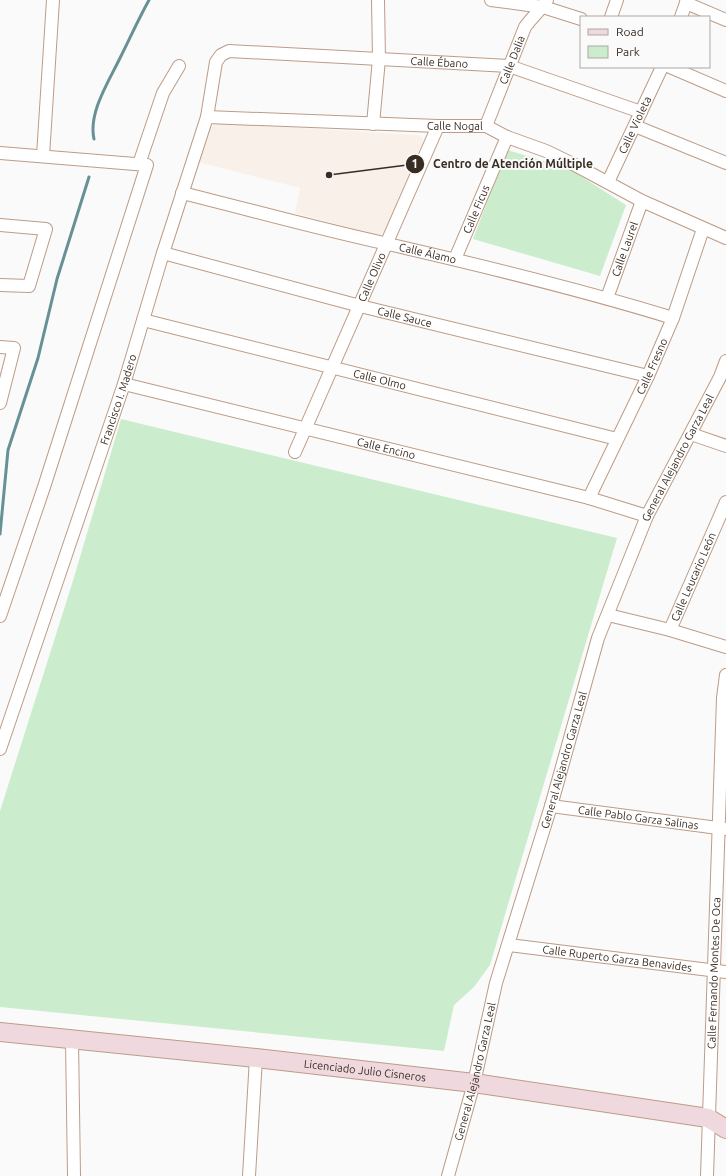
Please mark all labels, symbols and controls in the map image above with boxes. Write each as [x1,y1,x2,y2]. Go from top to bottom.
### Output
legend [580,16,710,68]
text: Road [616,25,644,38]
street label: Calle Dalia [497,34,527,86]
text: Park [616,45,640,58]
street label: Calle Ébano [410,55,468,70]
street label: Calle Violeta [616,94,653,156]
street label: Calle Nogal [427,120,483,132]
callout: Centro de Atención Múltiple [405,152,601,176]
text: 1 [412,157,418,170]
text: Centro de Atención Múltiple [433,157,593,170]
street label: Calle Ficus [461,183,492,235]
street label: Calle Laurel [609,220,640,278]
street label: Calle Álamo [398,241,458,266]
street label: Calle Olivo [356,251,388,304]
street label: Calle Sauce [376,304,433,329]
street label: Calle Fresno [634,336,670,396]
street label: Francisco I. Madero [98,353,139,446]
street label: Calle Olmo [352,367,407,392]
street label: General Alejandro Garza Leal [639,392,716,523]
street label: Calle Encino [356,435,417,461]
street label: Calle Leucario León [669,531,718,623]
street label: General Alejandro Garza Leal [538,690,589,830]
street label: Calle Pablo Garza Salinas [577,804,699,831]
street label: Calle Fernando Montes De Oca [705,897,722,1049]
street label: Calle Ruperto Garza Benavides [542,943,693,974]
street label: General Alejandro Garza Leal [452,1001,498,1142]
street label: Licenciado Julio Cisneros [303,1058,427,1083]

